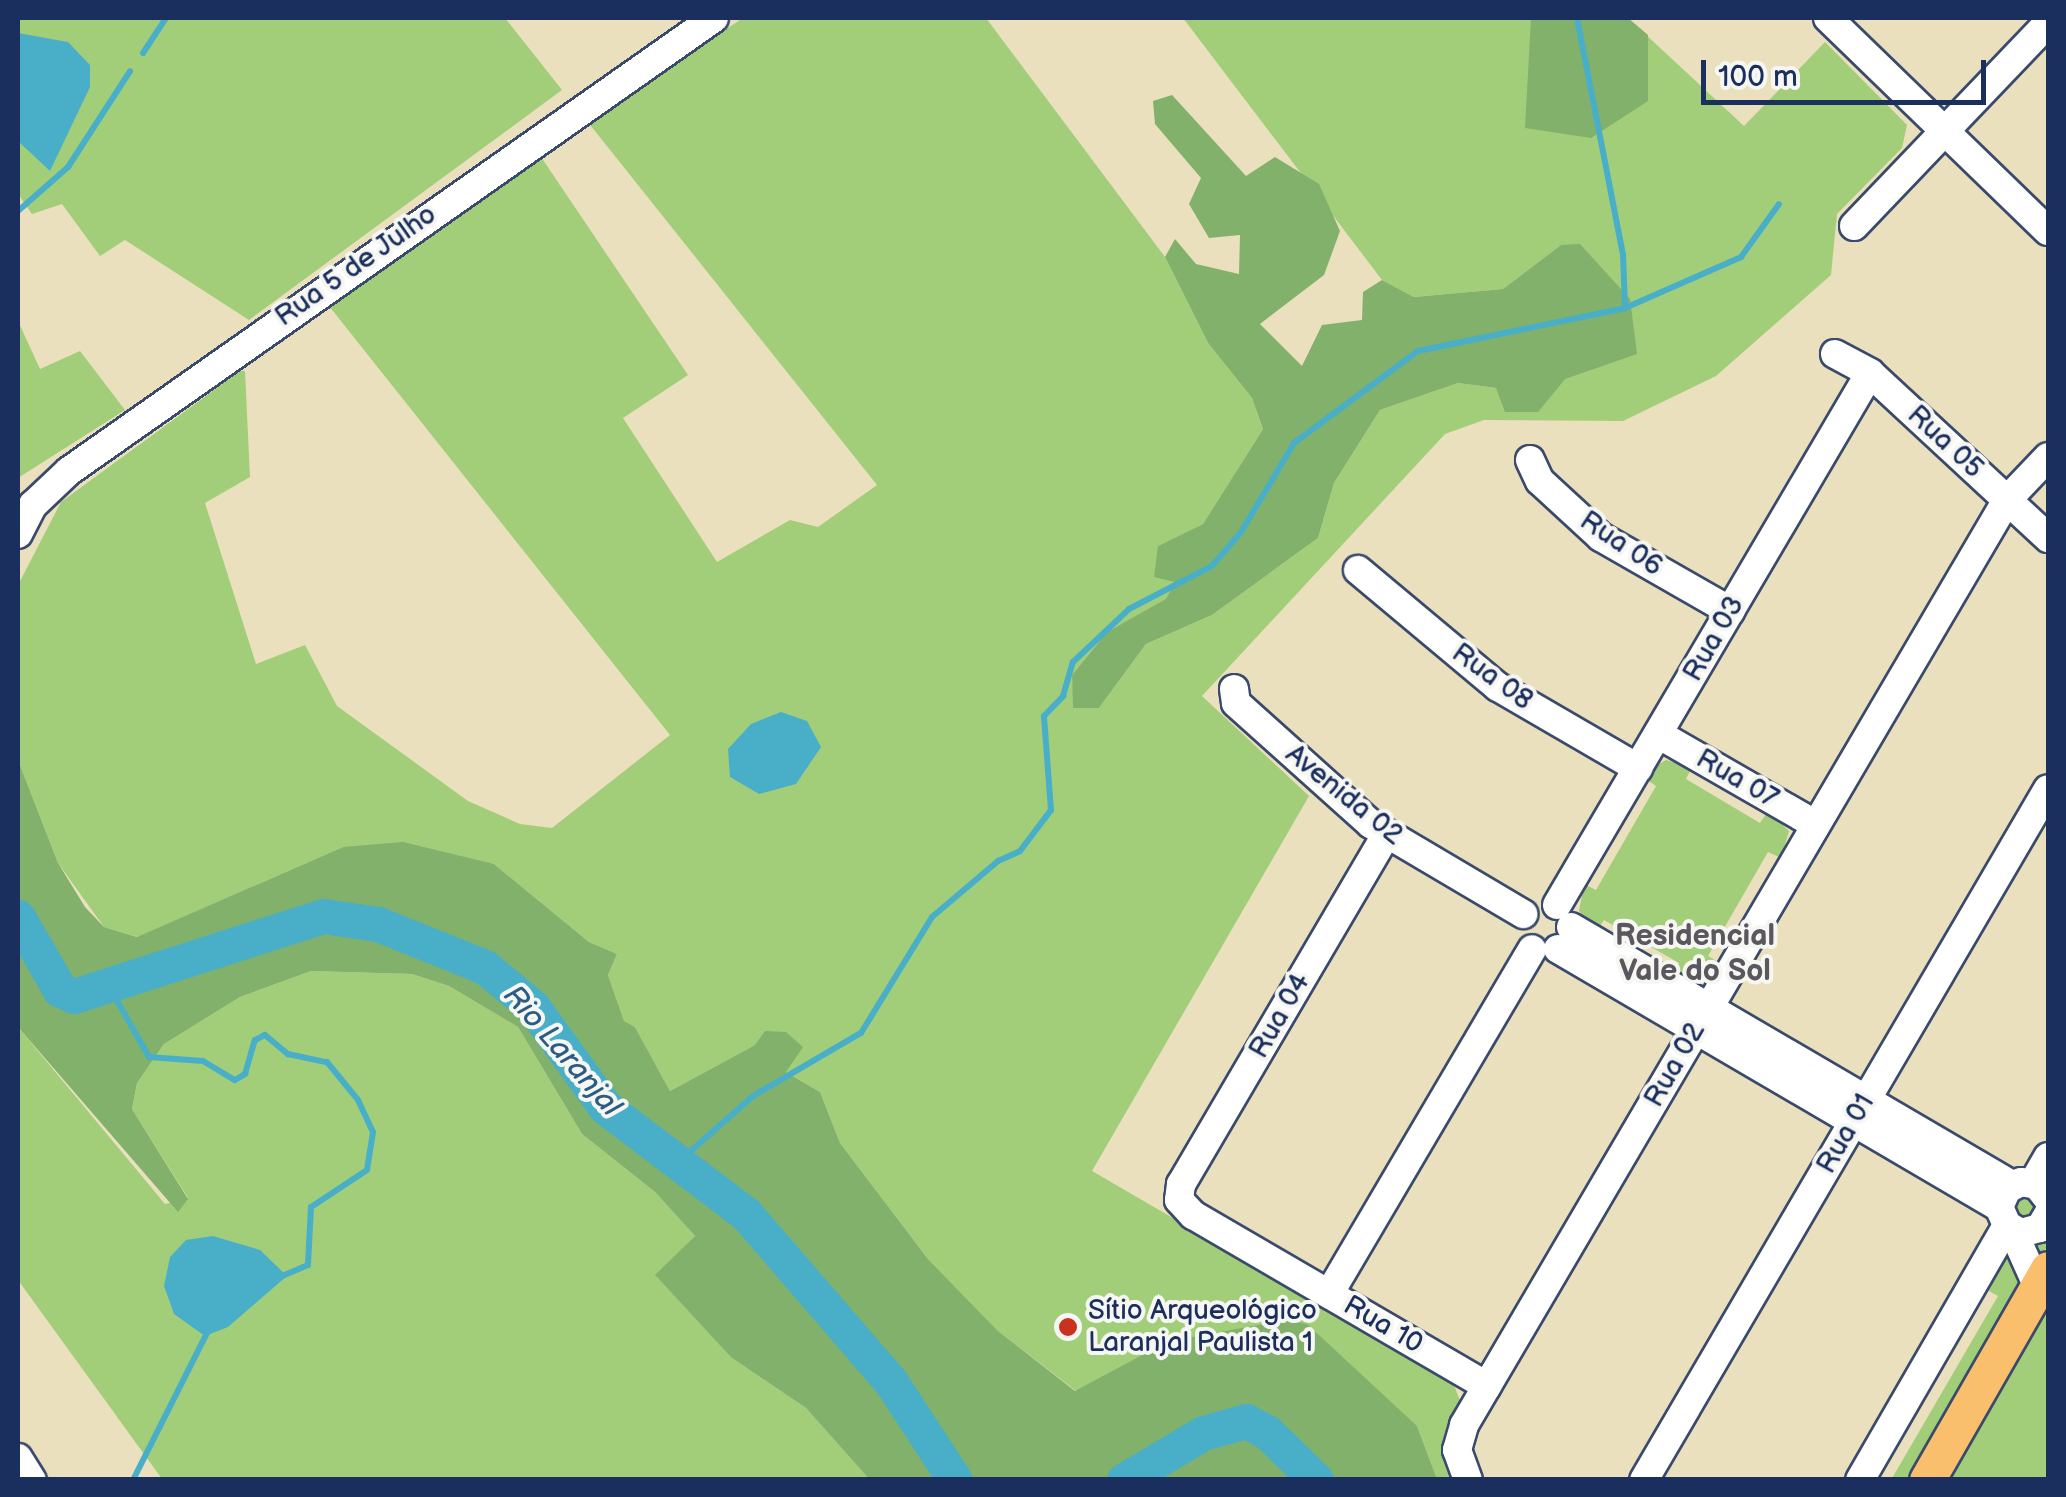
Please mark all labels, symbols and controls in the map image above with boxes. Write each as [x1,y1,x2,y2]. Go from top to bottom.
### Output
scale bar [1706,40,1991,102]
text: 100 m [1718,59,1798,95]
street label: Rua 5 de Julho [268,198,444,334]
street label: Rua 05 [1900,399,1990,485]
street label: Rua 06 [1573,504,1669,584]
street label: Rua 03 [1676,591,1752,687]
street label: Rua 08 [1445,636,1539,718]
street label: Avenida 02 [1279,738,1409,852]
street label: Rua 07 [1690,742,1784,816]
district label: Residencial Vale do Sol [1615,918,1775,988]
street label: Rua 04 [1242,968,1318,1064]
water label: Rio Laranjal [495,978,629,1124]
street label: Rua 02 [1637,1017,1713,1113]
street label: Rua 01 [1810,1088,1882,1180]
street label: Rua 10 [1337,1289,1429,1361]
place label: Sítio Arqueológico Laranjal Paulista 1 [1088,1294,1317,1360]
marker: Sítio Arqueológico Laranjal Paulista 1 [1057,1316,1079,1338]

